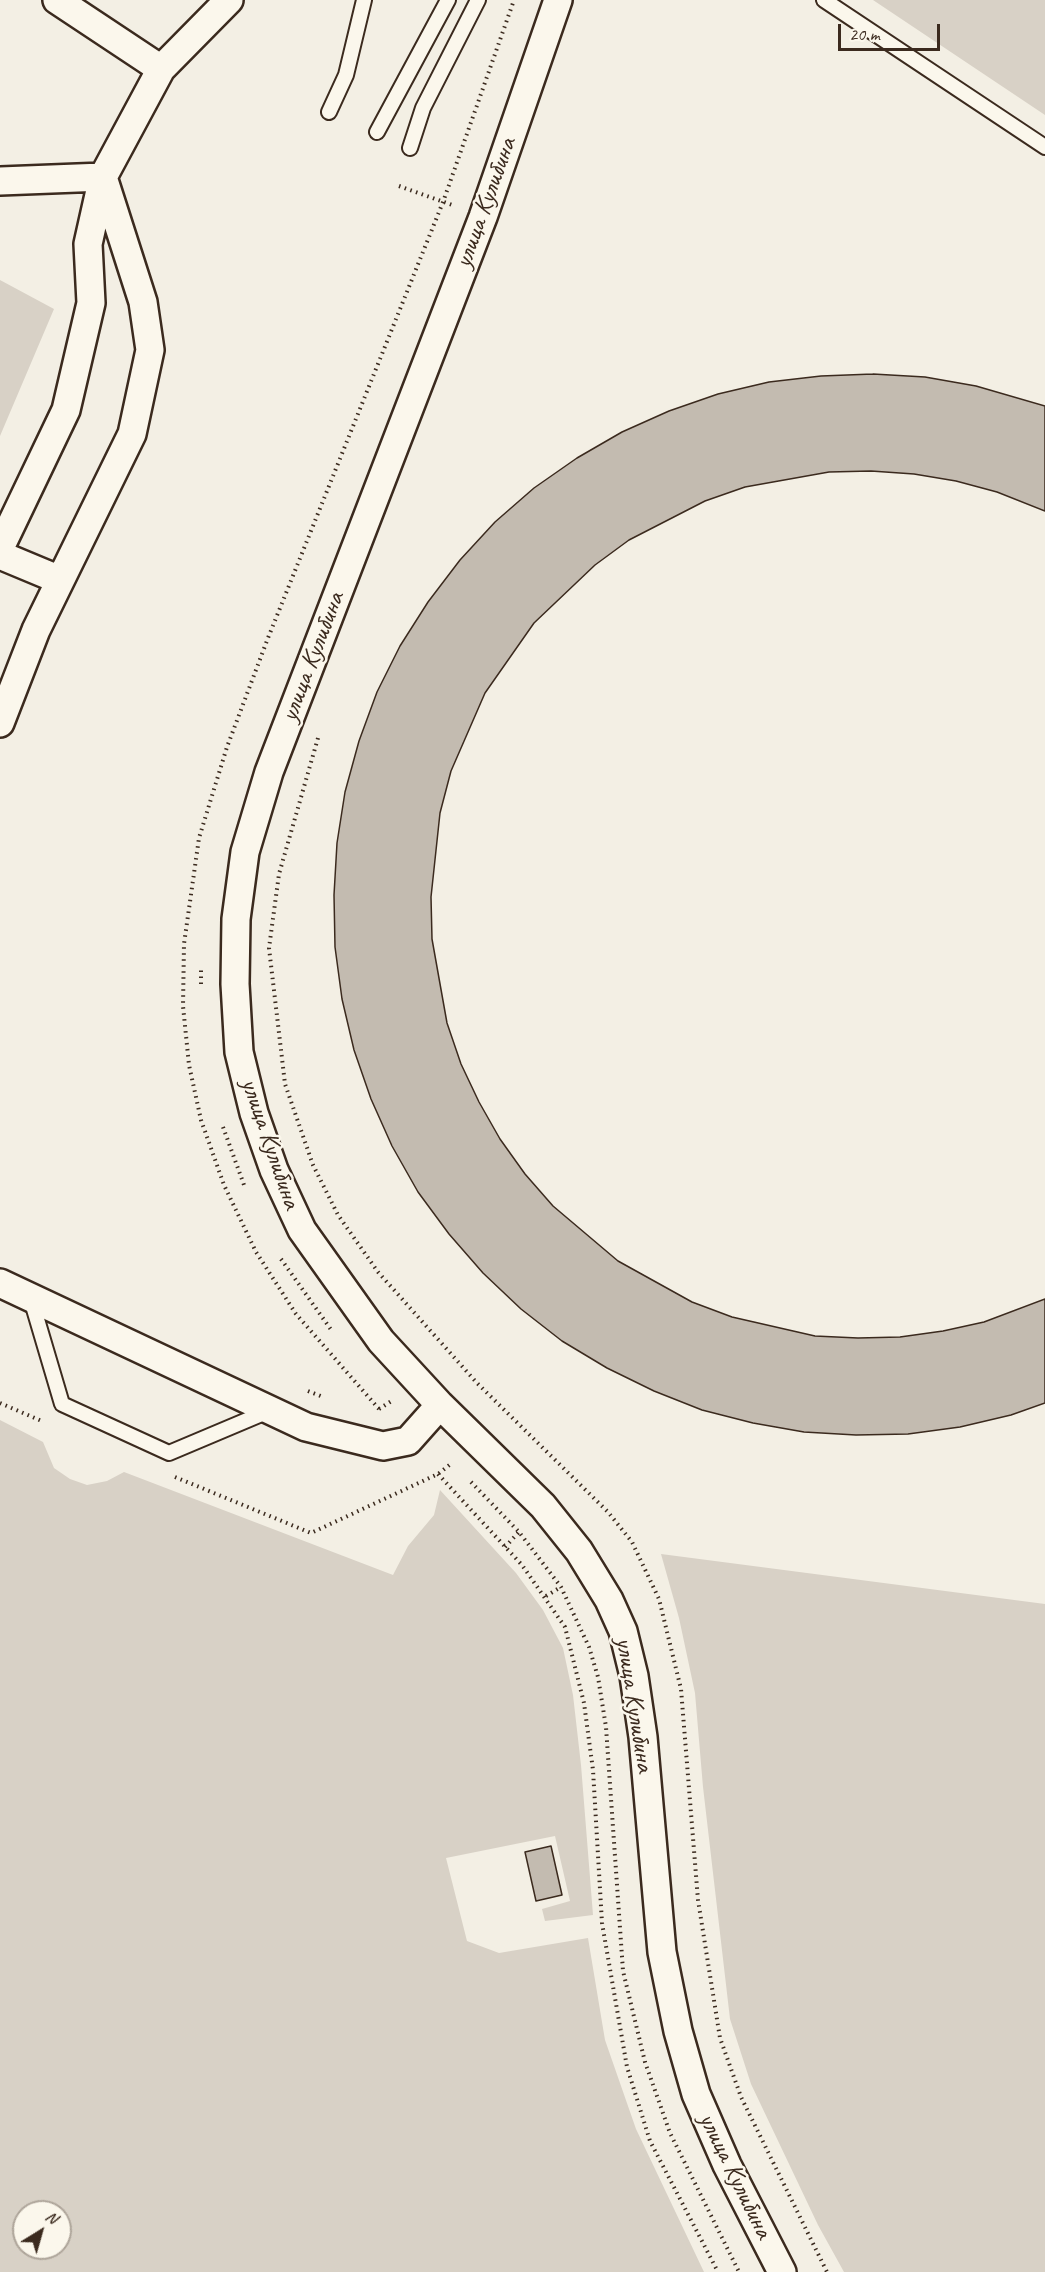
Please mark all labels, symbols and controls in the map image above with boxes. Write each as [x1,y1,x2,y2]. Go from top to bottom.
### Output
scale bar [841,12,943,50]
text: 20 m [849,23,880,45]
street label: улица Кулибина [448,134,524,272]
street label: улица Кулибина [274,588,352,726]
street label: улица Кулибина [233,1075,307,1213]
street label: улица Кулибина [608,1635,660,1775]
street label: улица Кулибина [691,2108,779,2244]
north arrow [12,2200,72,2260]
text: N [42,2206,62,2228]

